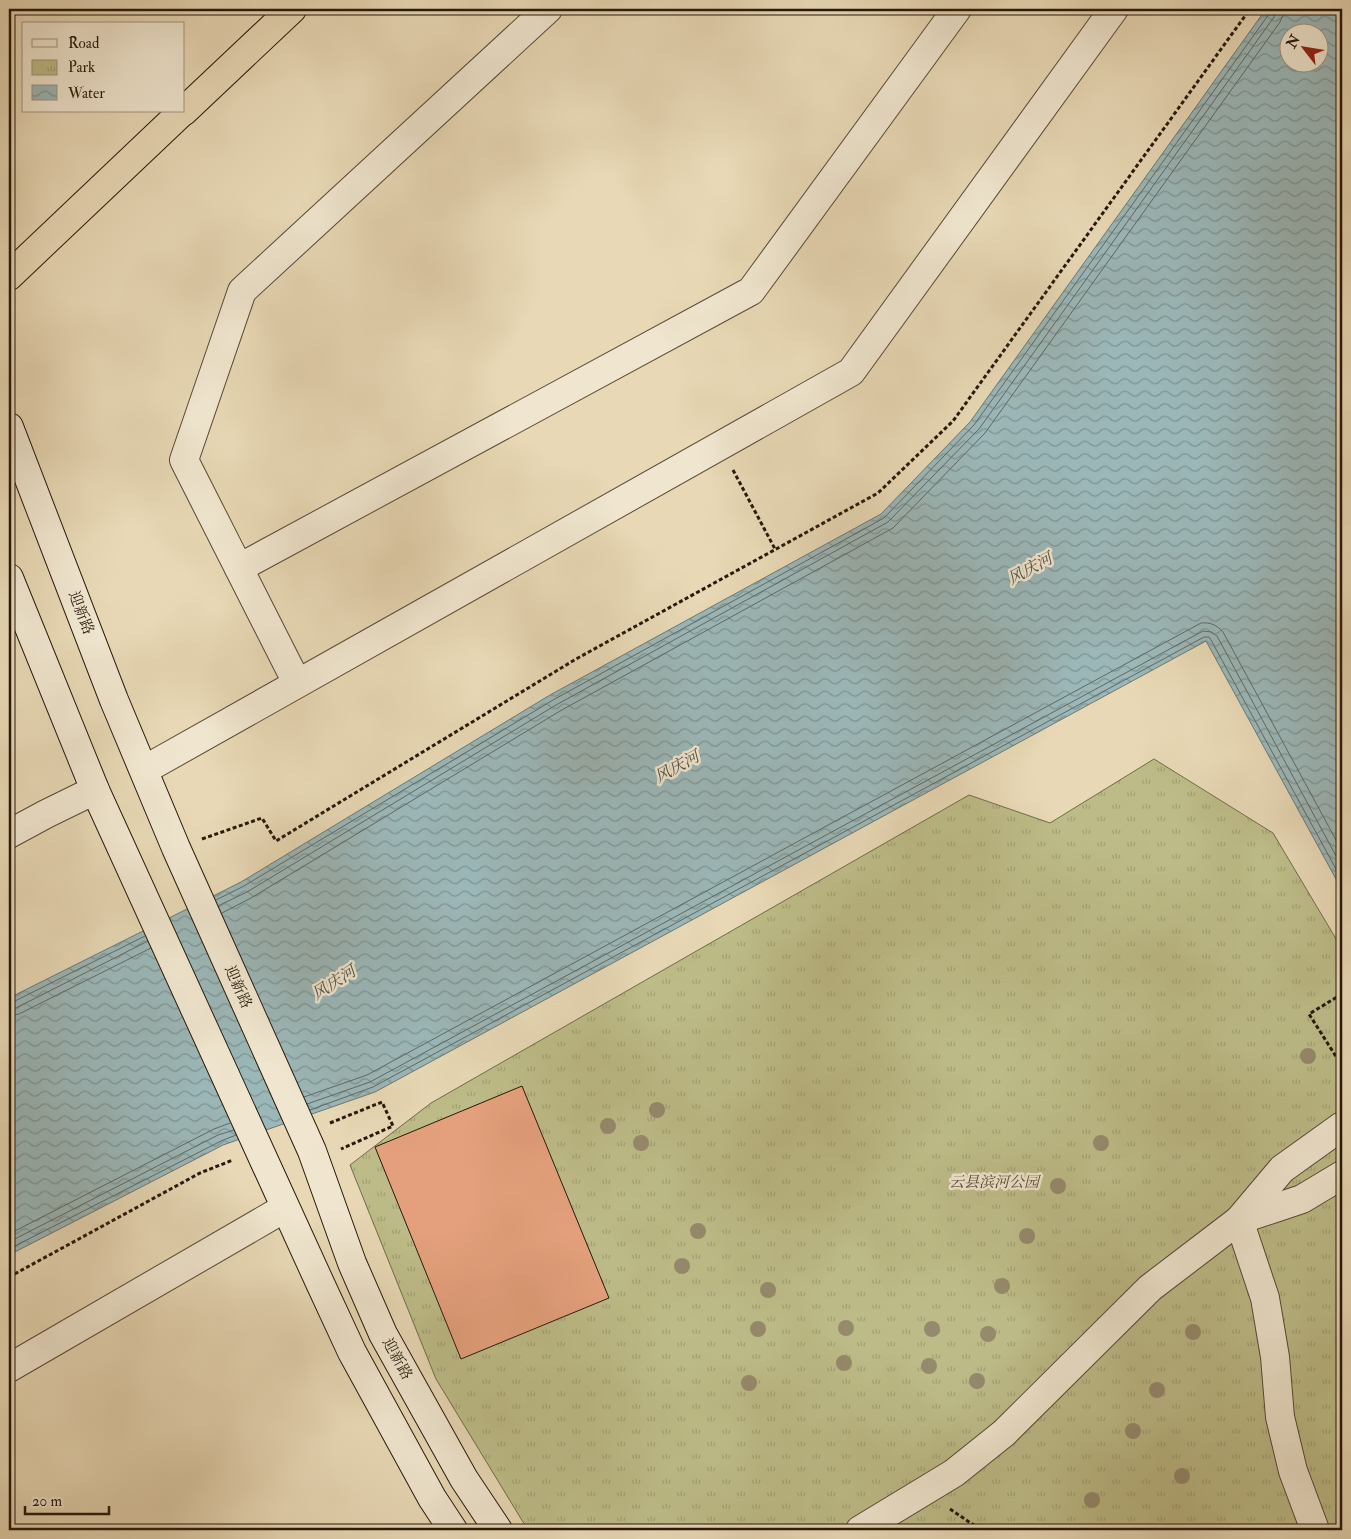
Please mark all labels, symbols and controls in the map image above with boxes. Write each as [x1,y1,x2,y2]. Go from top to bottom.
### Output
legend [22,22,185,112]
north arrow [1278,22,1328,72]
text: N [1282,31,1304,52]
text: Road [68,34,100,53]
text: Park [68,58,95,77]
text: Water [67,84,105,103]
water label: 风庆河 [1004,547,1058,589]
street label: 迎新路 [64,589,98,637]
water label: 风庆河 [651,745,705,787]
water label: 风庆河 [308,960,362,1004]
street label: 迎新路 [220,963,256,1011]
park label: 云县滨河公园 [949,1173,1041,1192]
street label: 迎新路 [378,1335,416,1383]
scale bar [25,1484,109,1516]
text: 20 m [32,1492,62,1511]

